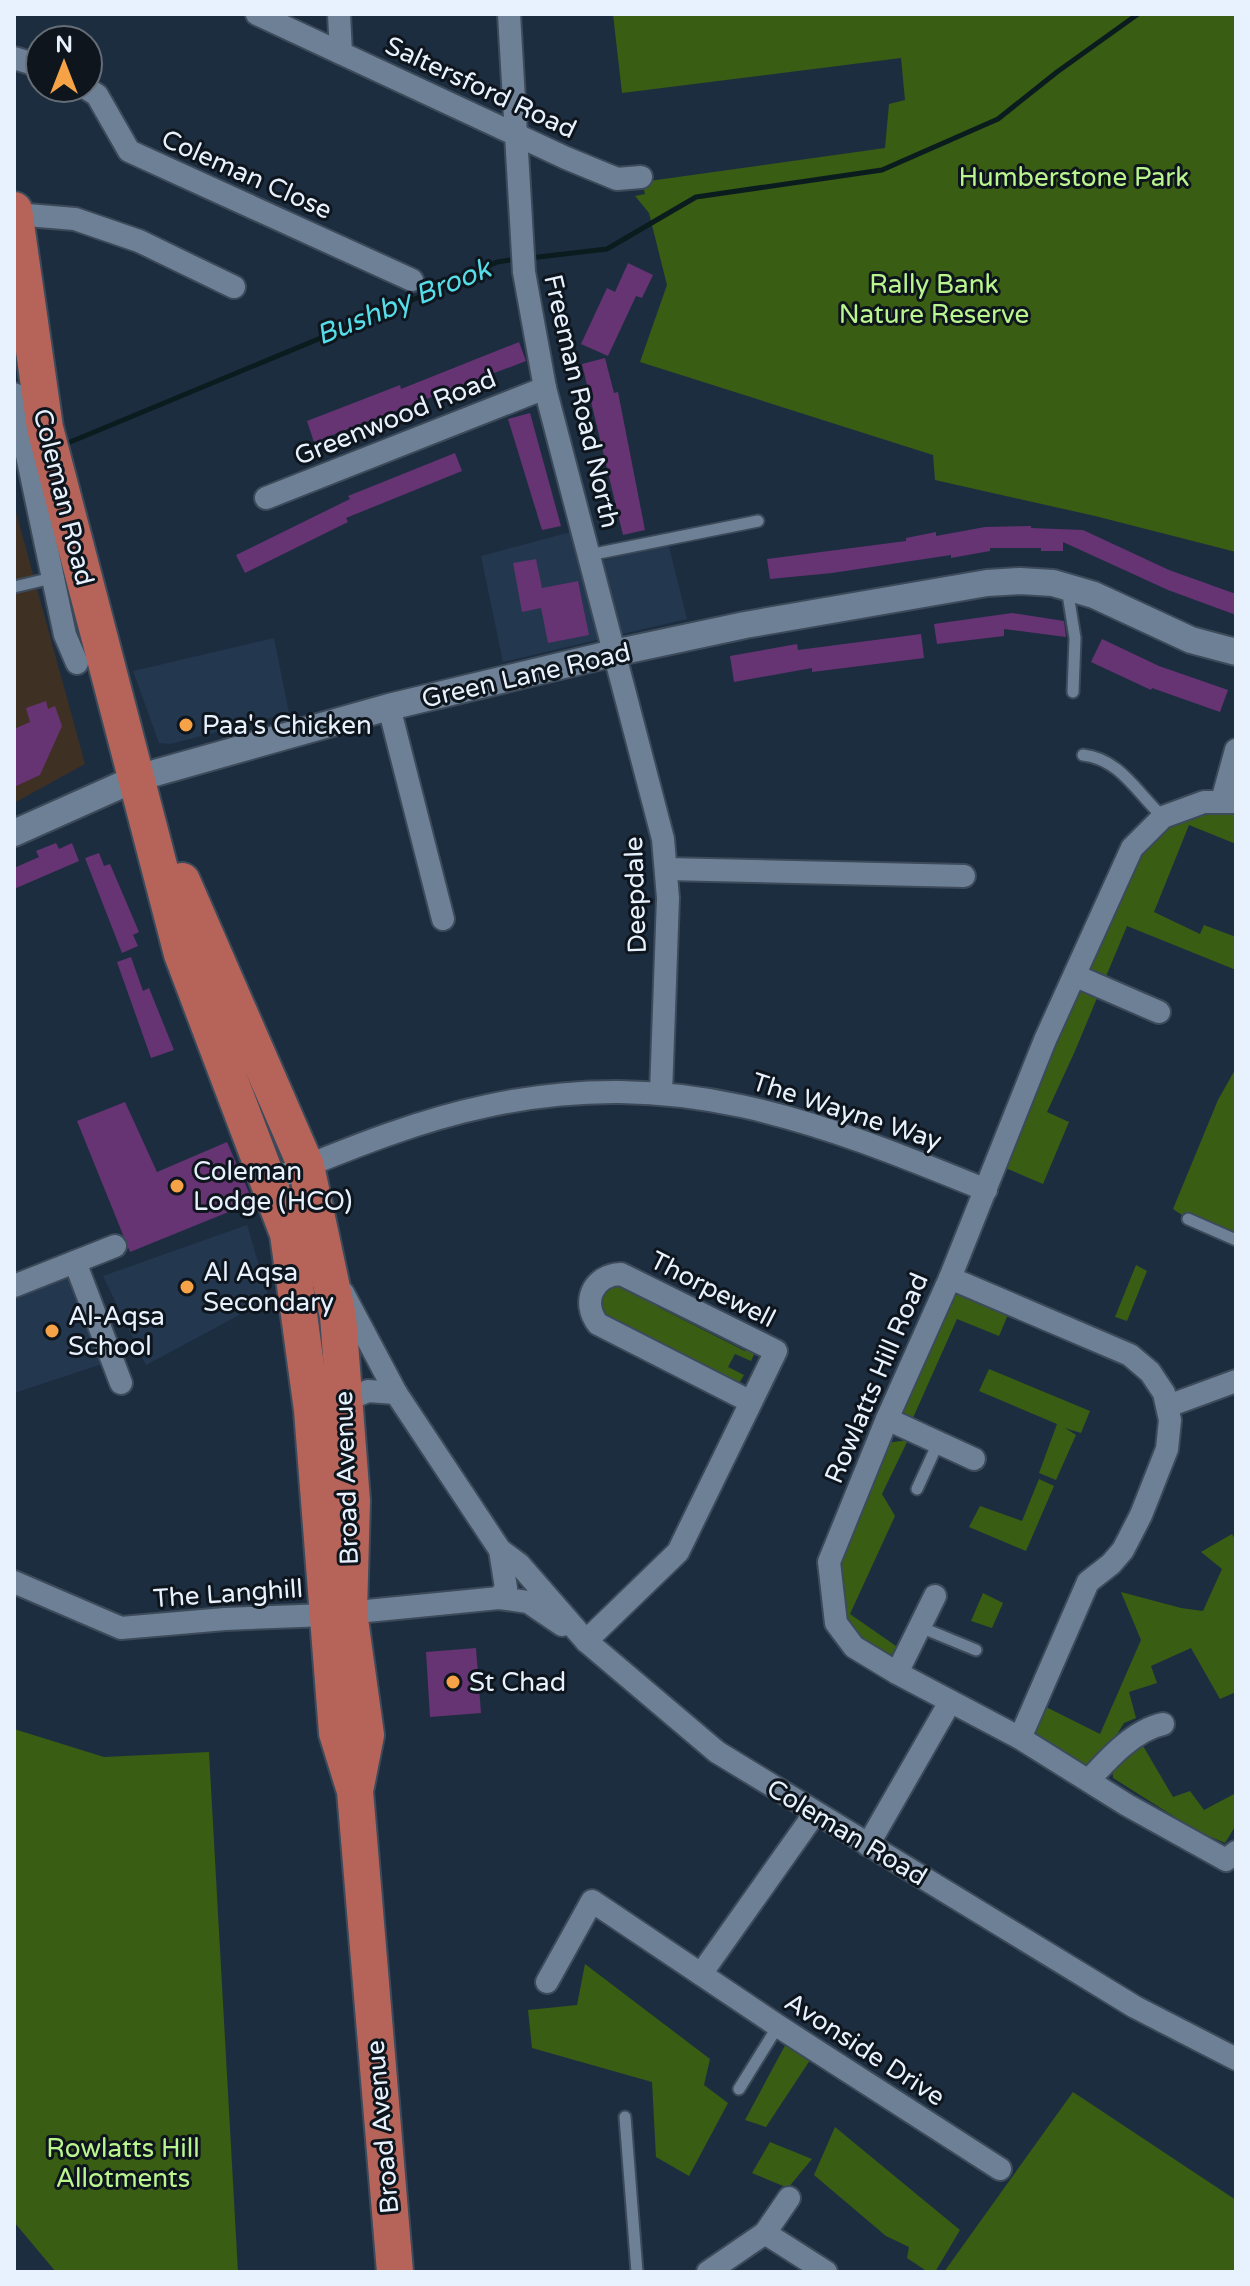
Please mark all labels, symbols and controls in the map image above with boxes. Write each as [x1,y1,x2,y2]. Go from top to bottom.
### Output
north arrow [24,24,104,104]
street label: Saltersford Road [380,30,581,145]
text: N [55,32,73,58]
street label: Coleman Close [157,123,337,226]
park label: Humberstone Park [959,162,1189,193]
water label: Bushby Brook [311,251,497,352]
park label: Rally Bank Nature Reserve [839,269,1029,330]
street label: Freeman Road North [537,271,626,531]
street label: Greenwood Road [290,363,501,472]
street label: Coleman Road [27,406,100,589]
street label: Green Lane Road [419,636,634,715]
place label: Paa's Chicken [202,710,372,741]
marker: Paa's Chicken [177,716,195,734]
street label: Deepdale [618,836,653,954]
street label: The Wayne Way [748,1066,946,1157]
place label: Coleman Lodge (HCO) [193,1156,352,1217]
marker: Coleman Lodge (HCO) [168,1177,186,1195]
street label: Thorpewell [645,1245,781,1334]
place label: Al Aqsa Secondary [203,1257,334,1318]
street label: Rowlatts Hill Road [818,1268,935,1488]
marker: Al Aqsa Secondary [178,1278,196,1296]
place label: Al-Aqsa School [68,1301,165,1362]
marker: Al-Aqsa School [43,1322,61,1340]
street label: Broad Avenue [328,1390,365,1565]
street label: The Langhill [152,1573,304,1614]
place label: St Chad [469,1667,566,1698]
marker: St Chad [444,1673,462,1691]
street label: Coleman Road [761,1773,932,1892]
street label: Avonside Drive [779,1986,951,2113]
street label: Broad Avenue [359,2039,406,2215]
park label: Rowlatts Hill Allotments [46,2133,200,2194]

